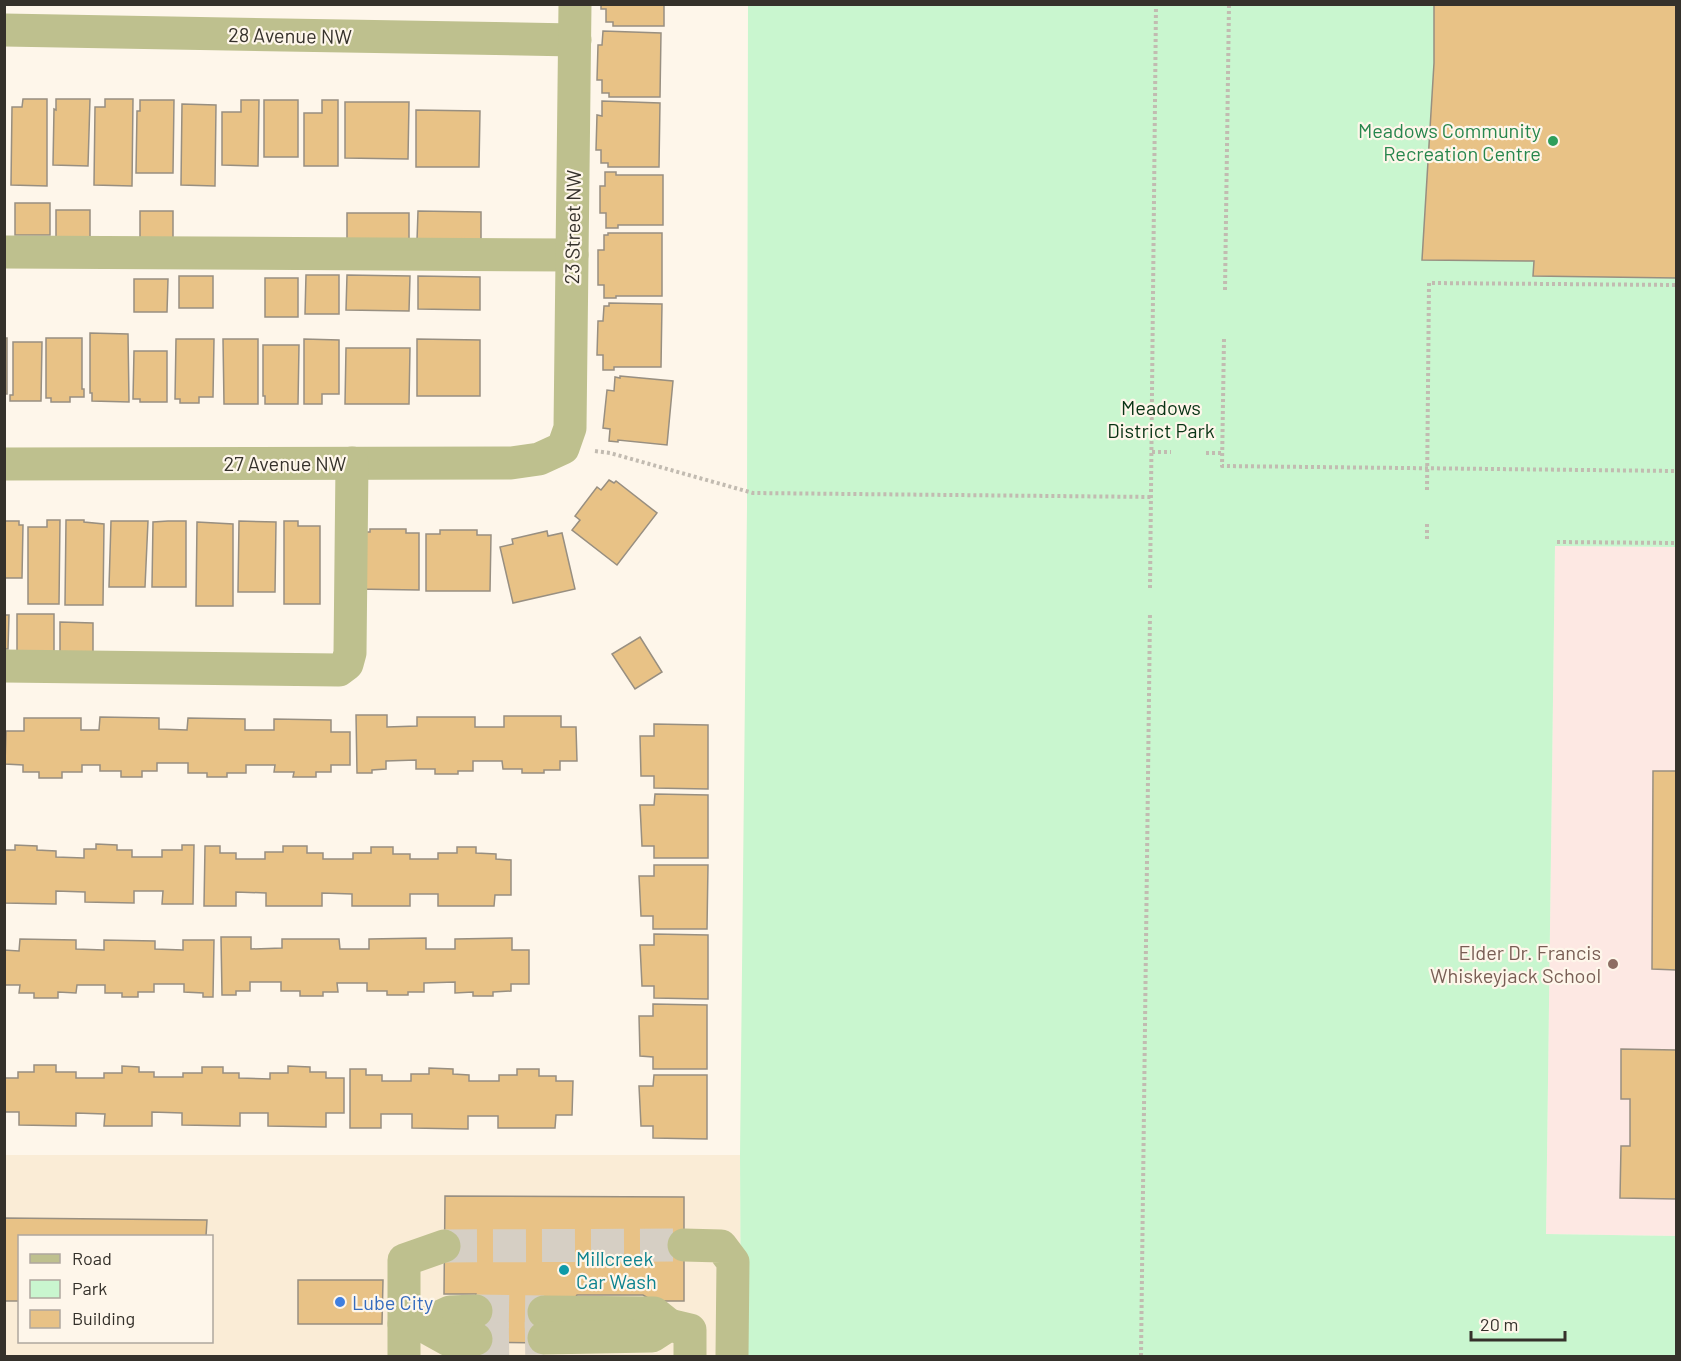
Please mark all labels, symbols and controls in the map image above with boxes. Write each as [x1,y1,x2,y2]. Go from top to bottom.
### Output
street label: 28 Avenue NW [228,22,353,48]
place label: Meadows Community Recreation Centre [1358,118,1541,165]
marker: Meadows Community Recreation Centre [1546,134,1560,148]
street label: 23 Street NW [559,169,585,284]
park label: Meadows District Park [1107,395,1215,442]
street label: 27 Avenue NW [224,451,347,475]
place label: Elder Dr. Francis Whiskeyjack School [1430,940,1601,987]
marker: Elder Dr. Francis Whiskeyjack School [1606,957,1620,971]
legend [18,1235,213,1343]
place label: Millcreek Car Wash [576,1246,657,1293]
text: Road [72,1247,112,1269]
marker: Millcreek Car Wash [557,1263,571,1277]
text: Park [72,1277,107,1299]
place label: Lube City [352,1290,433,1314]
marker: Lube City [333,1295,347,1309]
scale bar [1471,1304,1566,1342]
text: Building [72,1307,135,1329]
text: 20 m [1480,1313,1518,1335]

